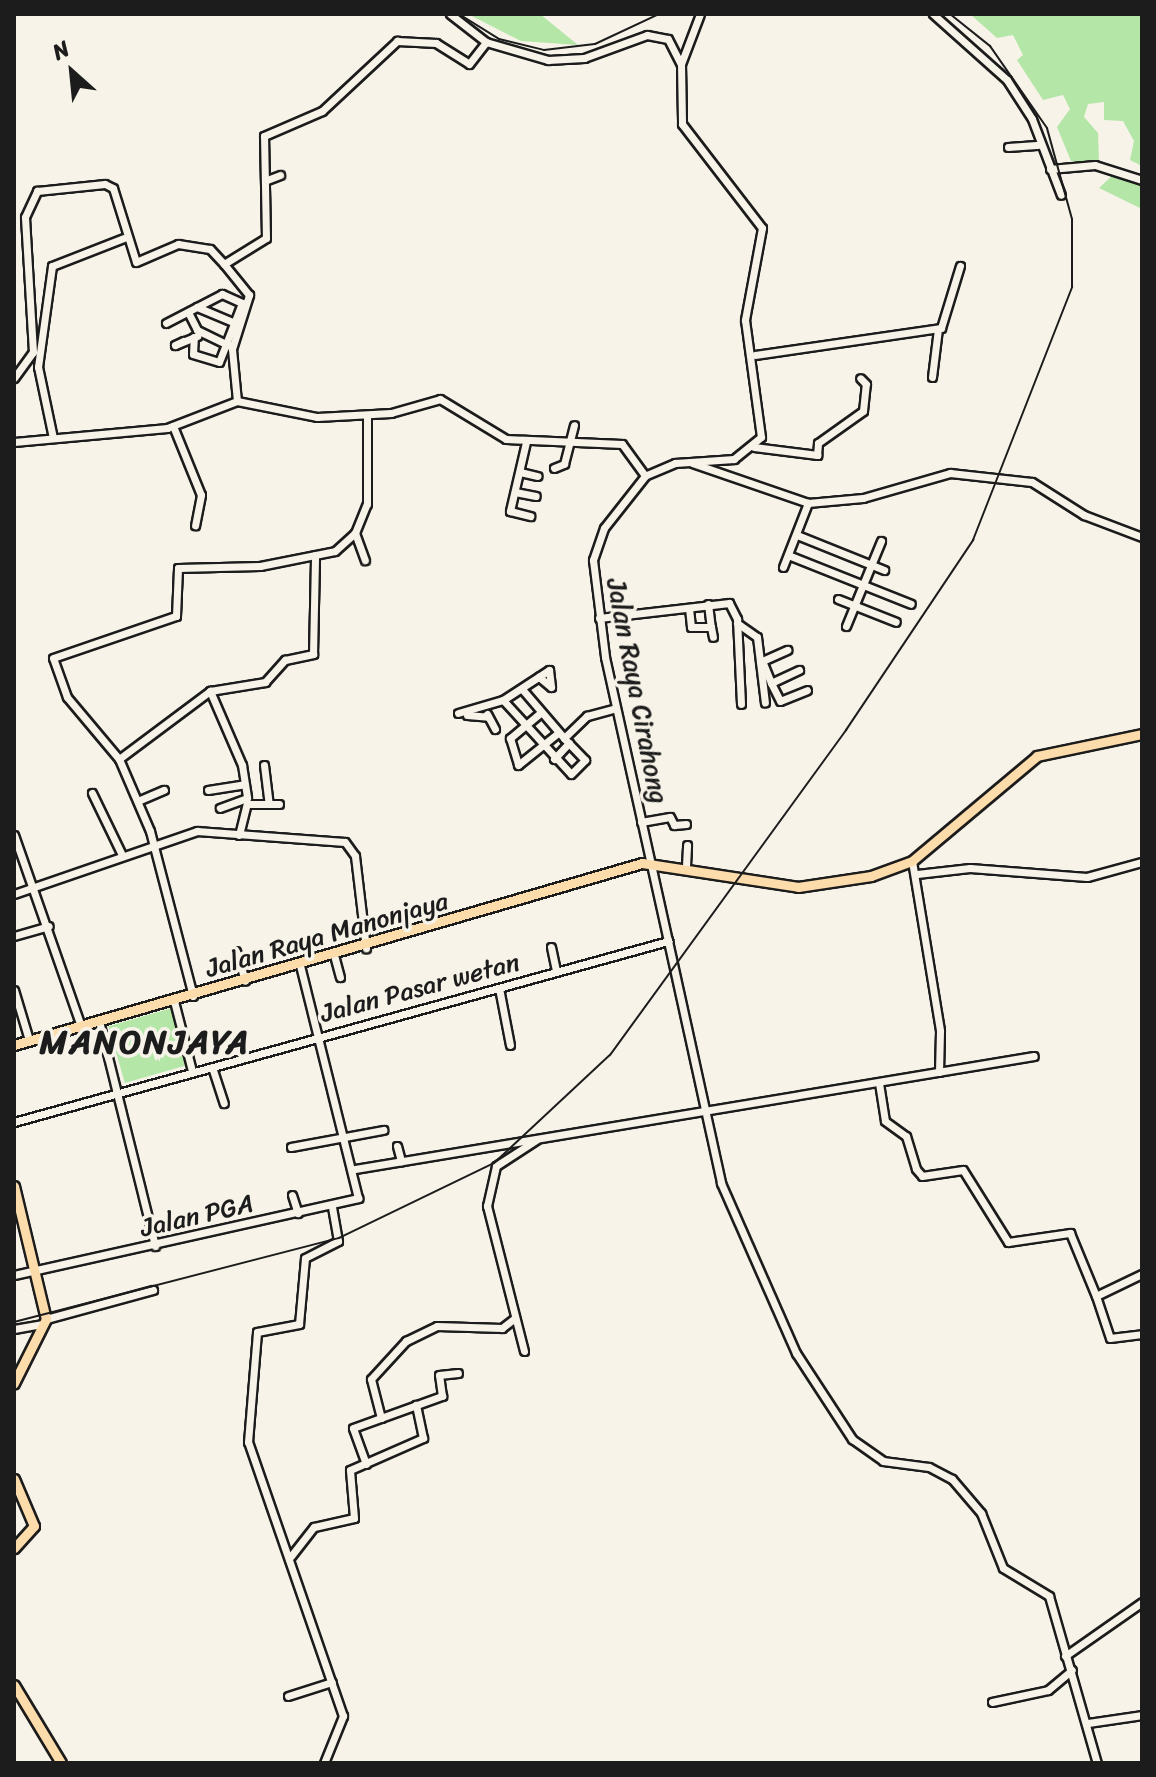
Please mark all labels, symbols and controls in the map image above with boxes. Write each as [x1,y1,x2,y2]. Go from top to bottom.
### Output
text: N [45,29,77,71]
north arrow [32,32,112,112]
street label: Jalan Raya Cirahong [600,575,674,807]
street label: Jalan Raya Manonjaya [202,885,452,985]
street label: Jalan Pasar wetan [316,946,524,1030]
district label: MANONJAYA [39,1023,251,1063]
street label: Jalan PGA [137,1188,257,1244]

